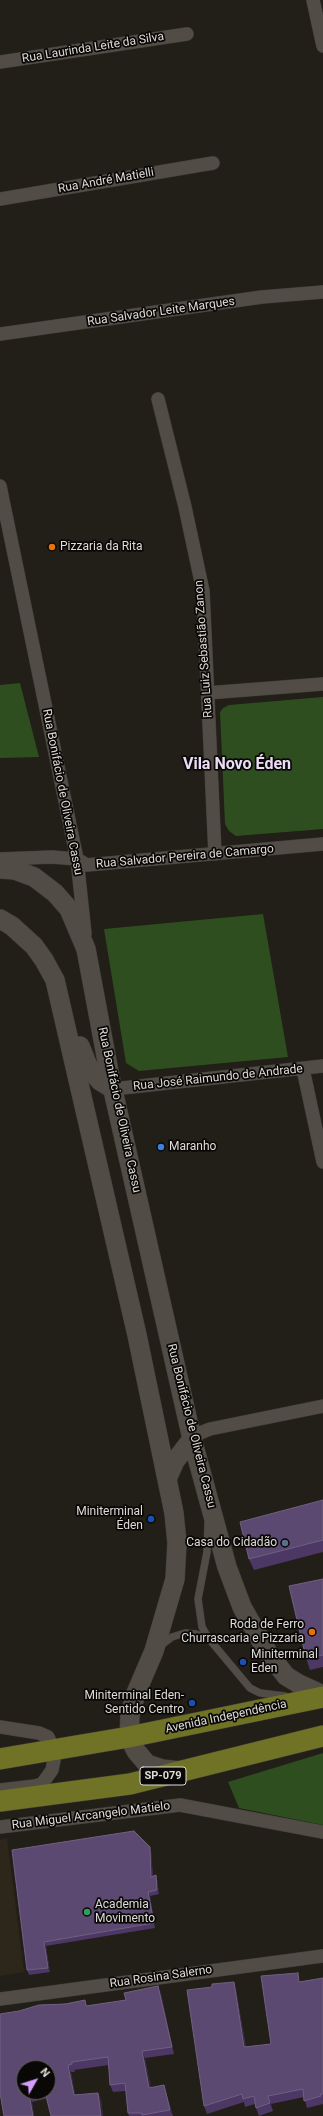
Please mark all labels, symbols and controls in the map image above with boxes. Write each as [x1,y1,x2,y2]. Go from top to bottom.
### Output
street label: Rua Laurinda Leite da Silva [21,30,165,66]
street label: Rua André Matielli [57,165,155,197]
street label: Rua Salvador Leite Marques [86,295,236,329]
place label: Pizzaria da Rita [60,540,142,554]
marker: Pizzaria da Rita [47,542,57,552]
street label: Rua Luiz Sebastião Zanon [192,580,216,718]
street label: Rua Bonifácio de Oliveira Cassu [39,708,85,876]
district label: Vila Novo Éden [183,755,291,775]
street label: Rua Salvador Pereira de Camargo [95,842,275,872]
street label: Rua Bonifácio de Oliveira Cassu [94,1026,144,1194]
street label: Rua José Raimundo de Andrade [132,1062,304,1094]
place label: Maranho [169,1140,216,1154]
marker: Maranho [156,1142,166,1152]
street label: Rua Bonifácio de Oliveira Cassu [164,1342,218,1510]
place label: Miniterminal Éden [76,1505,143,1533]
marker: Miniterminal Éden [146,1514,156,1524]
place label: Casa do Cidadão [186,1536,277,1550]
marker: Casa do Cidadão [280,1538,290,1548]
place label: Roda de Ferro Churrascaria e Pizzaria [181,1618,304,1646]
marker: Roda de Ferro Churrascaria e Pizzaria [307,1627,317,1637]
place label: Miniterminal Eden [251,1648,318,1676]
marker: Miniterminal Eden [238,1657,248,1667]
place label: Miniterminal Eden- Sentido Centro [84,1689,184,1717]
street label: Avenida Independência [164,1697,288,1737]
marker: Miniterminal Eden- Sentido Centro [187,1698,197,1708]
road number: SP-079 [140,1767,186,1785]
street label: Rua Miguel Arcangelo Matielo [11,1799,171,1833]
place label: Academia Movimento [95,1898,155,1926]
marker: Academia Movimento [82,1907,92,1917]
street label: Rua Rosina Salerno [109,1963,213,1991]
north arrow [16,2060,56,2100]
text: N [37,2066,52,2080]

